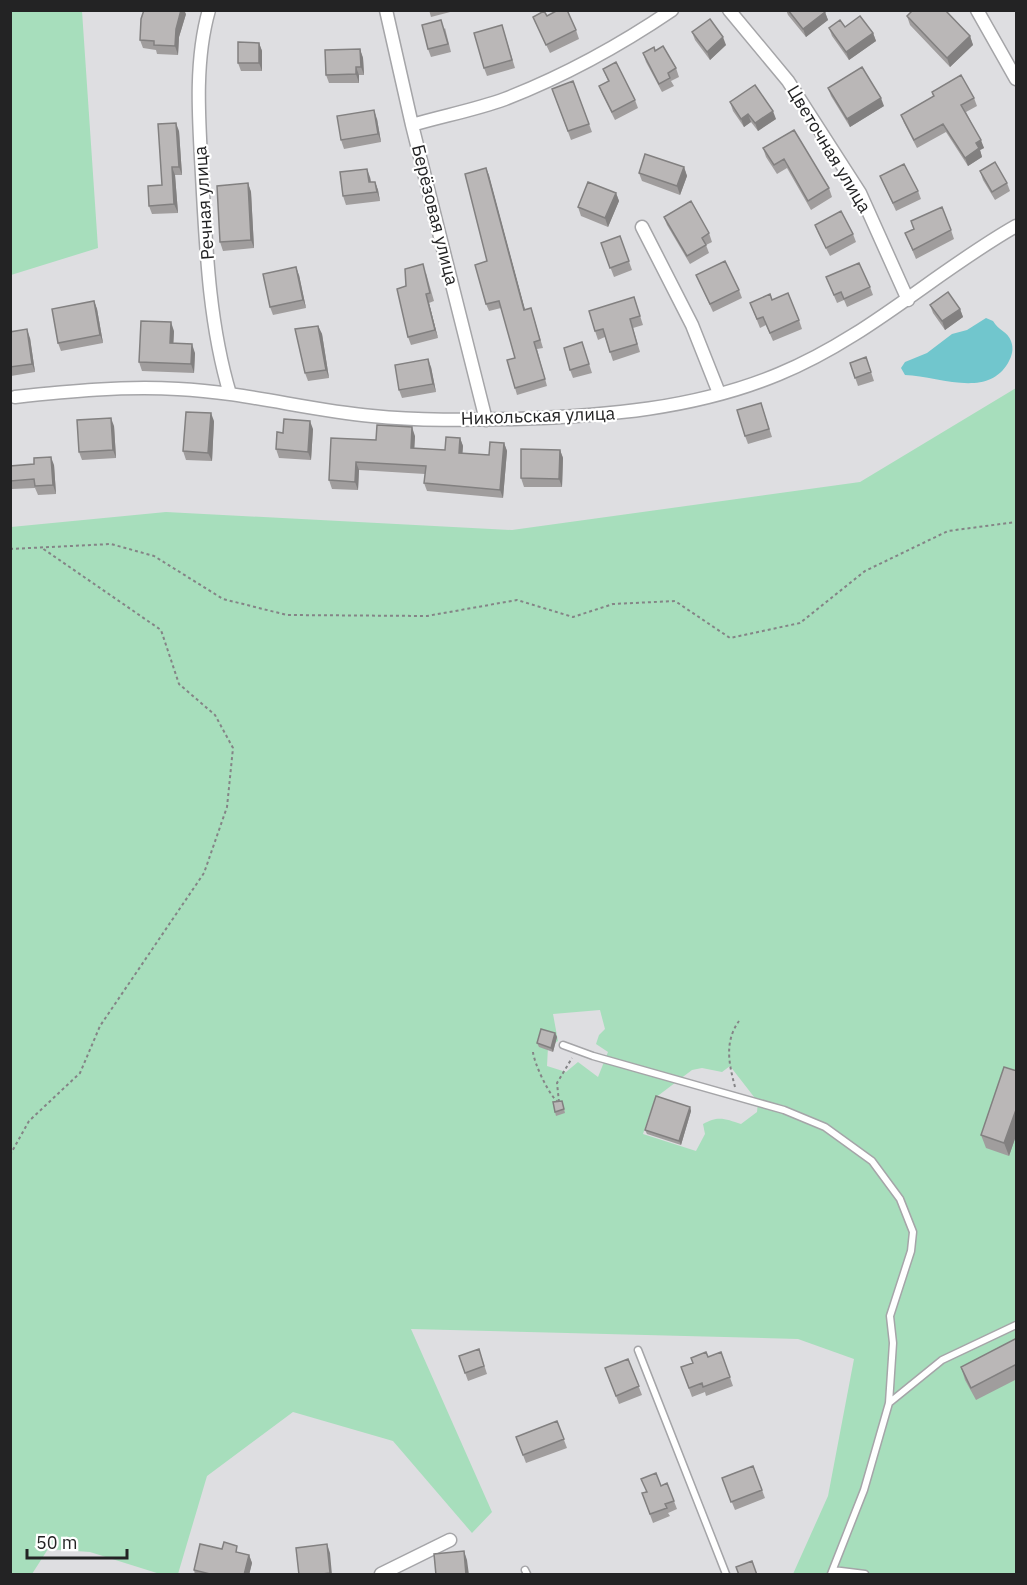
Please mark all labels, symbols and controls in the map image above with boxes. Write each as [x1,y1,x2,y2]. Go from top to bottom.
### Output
street label: Цветочная улица [782,81,877,217]
street label: Берёзовая улица [407,142,464,288]
street label: Речная улица [188,145,219,261]
street label: Никольская улица [460,401,616,430]
scale bar [27,1522,128,1560]
text: 50 m [36,1531,78,1554]

